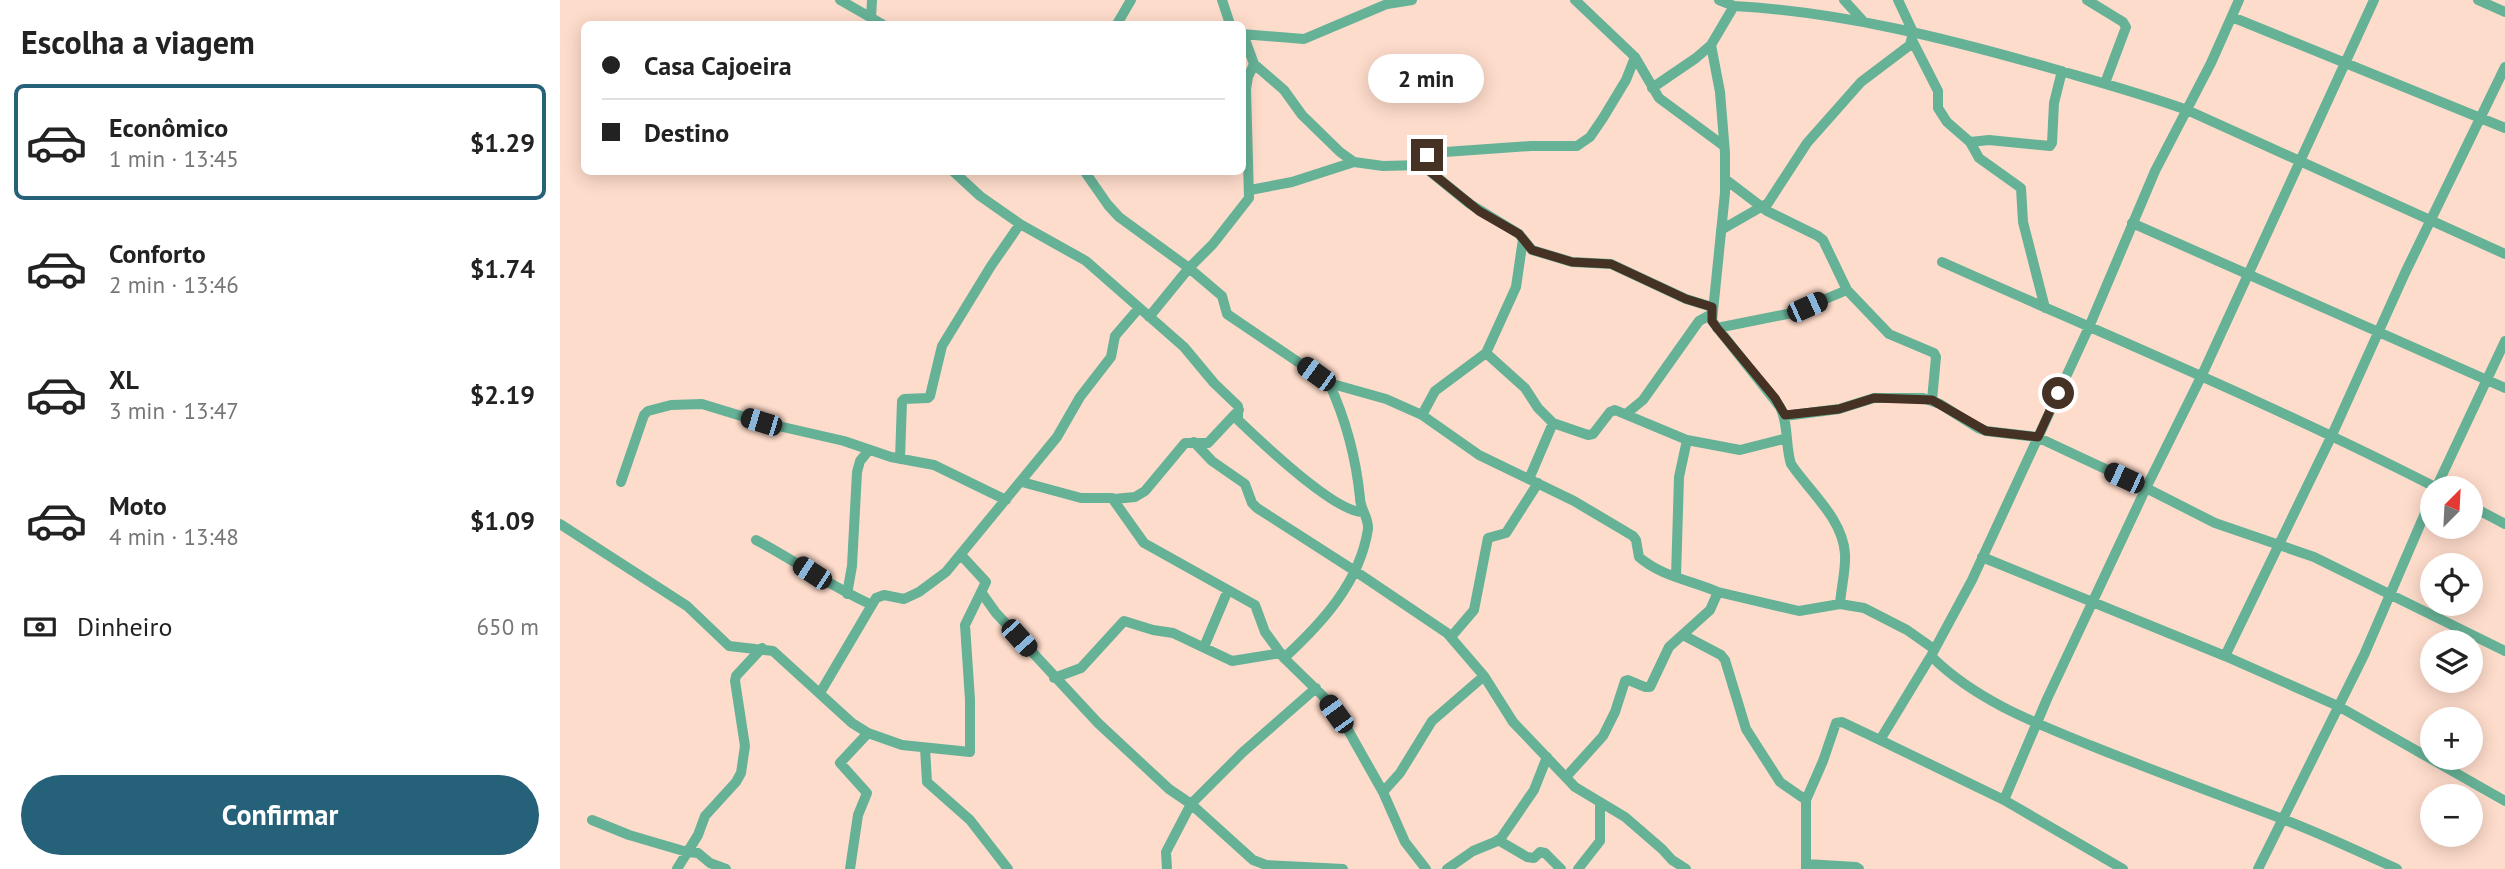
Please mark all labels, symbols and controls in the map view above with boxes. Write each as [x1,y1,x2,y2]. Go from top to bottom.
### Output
text: Escolha a viagem [21,21,255,63]
text: Casa Cajoeira [644,49,792,82]
callout: 2 min [1369,54,1485,102]
text: 2 min [1398,64,1454,93]
icon: car [25,111,88,174]
text: Econômico [109,111,228,144]
text: Destino [644,116,729,149]
text: $1.29 [470,126,535,159]
route end [1411,139,1443,171]
text: 1 min · 13:45 [109,144,239,173]
icon: car [25,237,88,300]
text: Conforto [109,237,206,270]
text: $1.74 [470,252,535,285]
text: 2 min · 13:46 [109,270,239,299]
car [1784,289,1831,325]
car [1293,353,1340,395]
icon: car [25,363,88,426]
text: XL [109,363,139,396]
route start [2042,377,2074,409]
text: $2.19 [470,378,535,411]
text: 3 min · 13:47 [109,396,239,425]
car [738,406,785,438]
car [2101,460,2148,496]
north arrow [2420,476,2483,539]
map controls [2420,476,2483,847]
icon: car [25,489,88,552]
text: Moto [109,489,167,522]
text: $1.09 [470,504,535,537]
text: 4 min · 13:48 [109,522,239,551]
car [789,553,836,593]
button: locate [2420,553,2483,616]
icon: cash [21,608,59,646]
text: Dinheiro [77,610,172,643]
text: 650 m [477,612,539,641]
car [998,615,1041,661]
button: layers [2420,630,2483,693]
car [1316,691,1357,737]
button: + [2420,707,2483,770]
button: Confirmar [21,775,539,855]
button: − [2420,784,2483,847]

